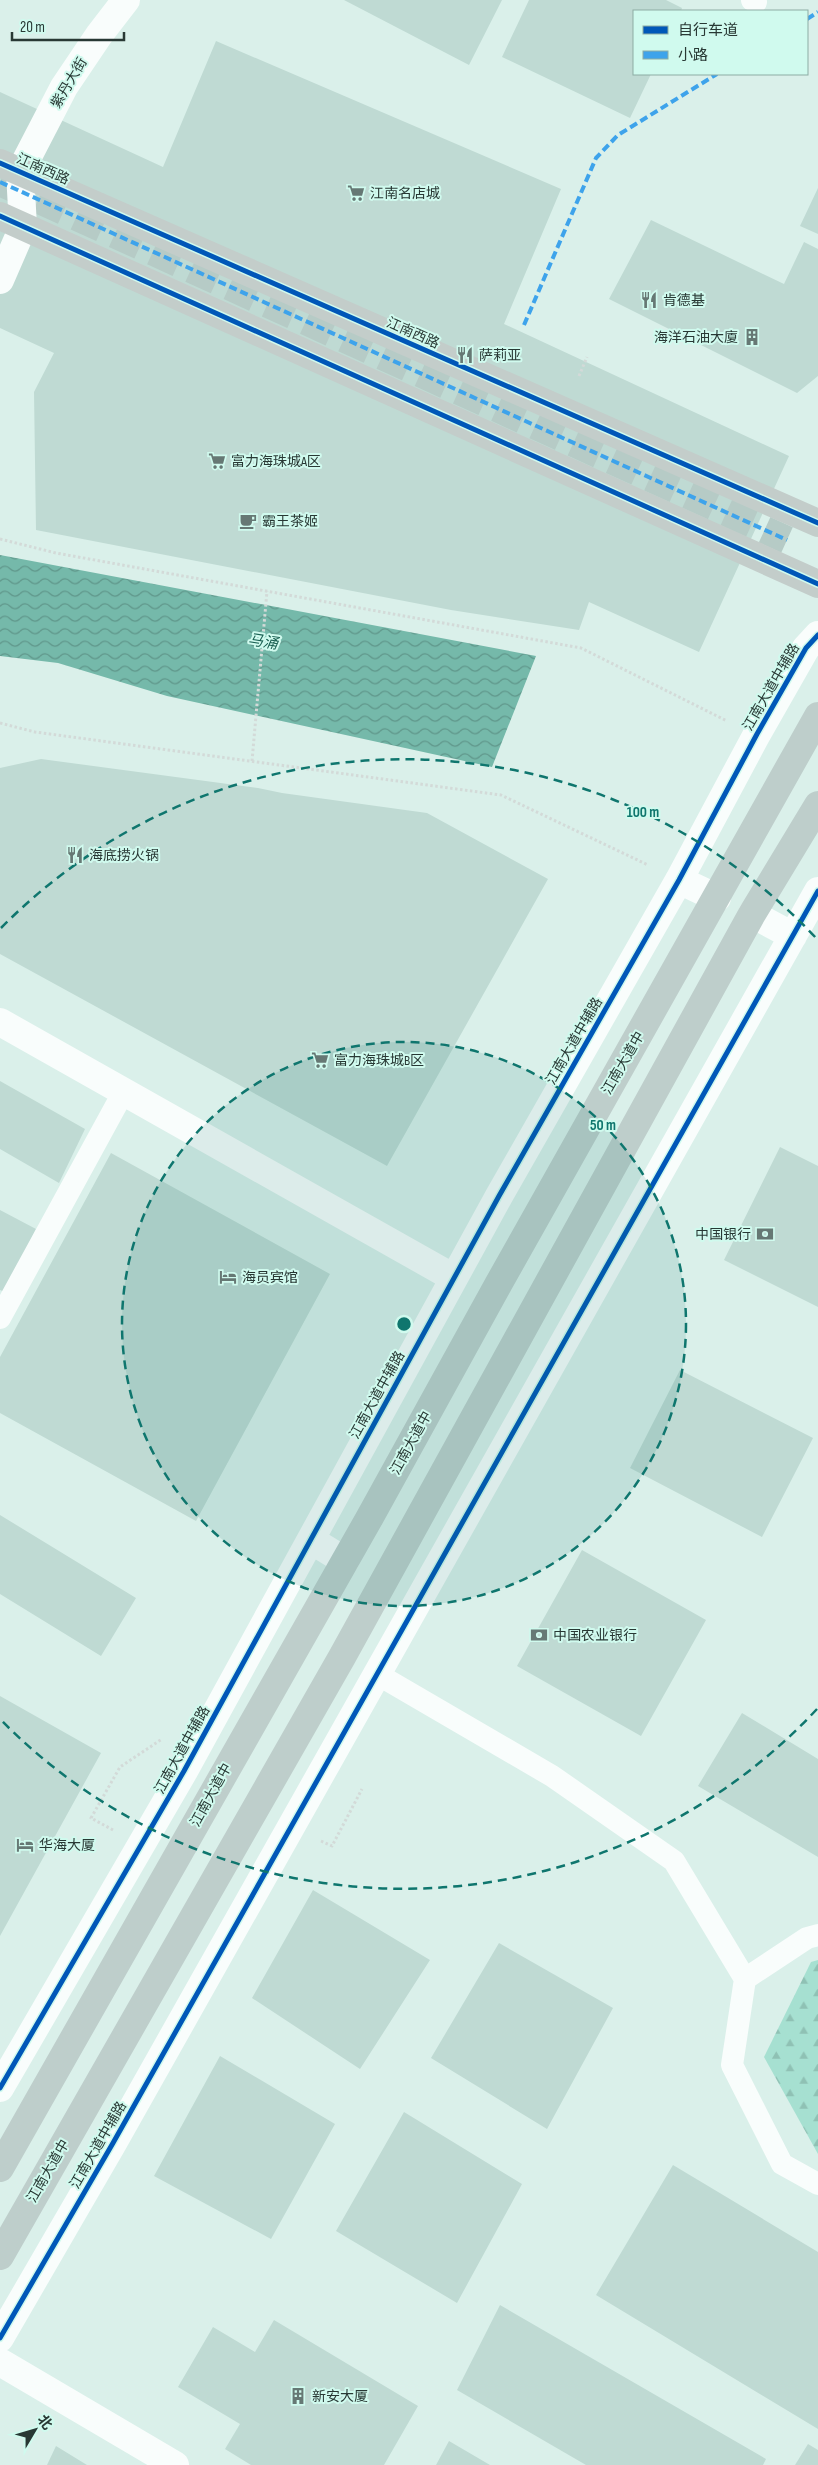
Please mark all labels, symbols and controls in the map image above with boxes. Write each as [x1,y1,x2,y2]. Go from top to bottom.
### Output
scale bar [12,10,125,42]
legend [633,10,808,75]
text: 20 m [20,18,45,37]
text: 自行车道 [678,21,738,40]
text: 小路 [678,46,708,65]
street label: 紫丹大街 [47,55,91,111]
street label: 江南西路 [14,150,72,188]
supermarket icon: 江南名店城 [346,183,366,203]
place label: 江南名店城 [370,185,440,202]
restaurant icon: 肯德基 [639,290,659,310]
place label: 肯德基 [663,292,705,309]
street label: 江南西路 [384,314,442,352]
building icon: 海洋石油大廈 [742,327,762,347]
place label: 海洋石油大廈 [654,329,738,346]
restaurant icon: 萨莉亚 [455,345,475,365]
place label: 萨莉亚 [479,347,521,364]
supermarket icon: 富力海珠城A区 [207,451,227,471]
place label: 富力海珠城A区 [231,453,321,470]
cafe icon: 霸王茶姬 [238,511,258,531]
place label: 霸王茶姬 [262,513,318,530]
water label: 马涌 [247,630,281,654]
street label: 江南大道中辅路 [739,640,803,734]
text: 100 m [627,803,659,822]
restaurant icon: 海底捞火锅 [65,845,85,865]
place label: 海底捞火锅 [89,847,159,864]
street label: 江南大道中辅路 [542,994,606,1088]
street label: 江南大道中 [598,1028,648,1098]
supermarket icon: 富力海珠城B区 [310,1050,330,1070]
place label: 富力海珠城B区 [334,1052,424,1069]
text: 50 m [590,1116,616,1135]
bank icon: 中国银行 [755,1224,775,1244]
place label: 中国银行 [695,1226,751,1243]
hotel icon: 海员宾馆 [218,1267,238,1287]
place label: 海员宾馆 [242,1269,298,1286]
centre of rings [395,1315,413,1333]
street label: 江南大道中辅路 [346,1348,408,1442]
street label: 江南大道中 [387,1408,435,1478]
bank icon: 中国农业银行 [529,1625,549,1645]
place label: 中国农业银行 [553,1627,637,1644]
street label: 江南大道中辅路 [151,1703,213,1797]
street label: 江南大道中 [187,1760,235,1830]
hotel icon: 华海大厦 [15,1835,35,1855]
place label: 华海大厦 [39,1837,95,1854]
street label: 江南大道中辅路 [66,2098,130,2192]
street label: 江南大道中 [23,2136,73,2206]
building icon: 新安大厦 [288,2386,308,2406]
place label: 新安大厦 [312,2388,368,2405]
north arrow [10,2405,60,2455]
text: 北 [34,2412,56,2433]

